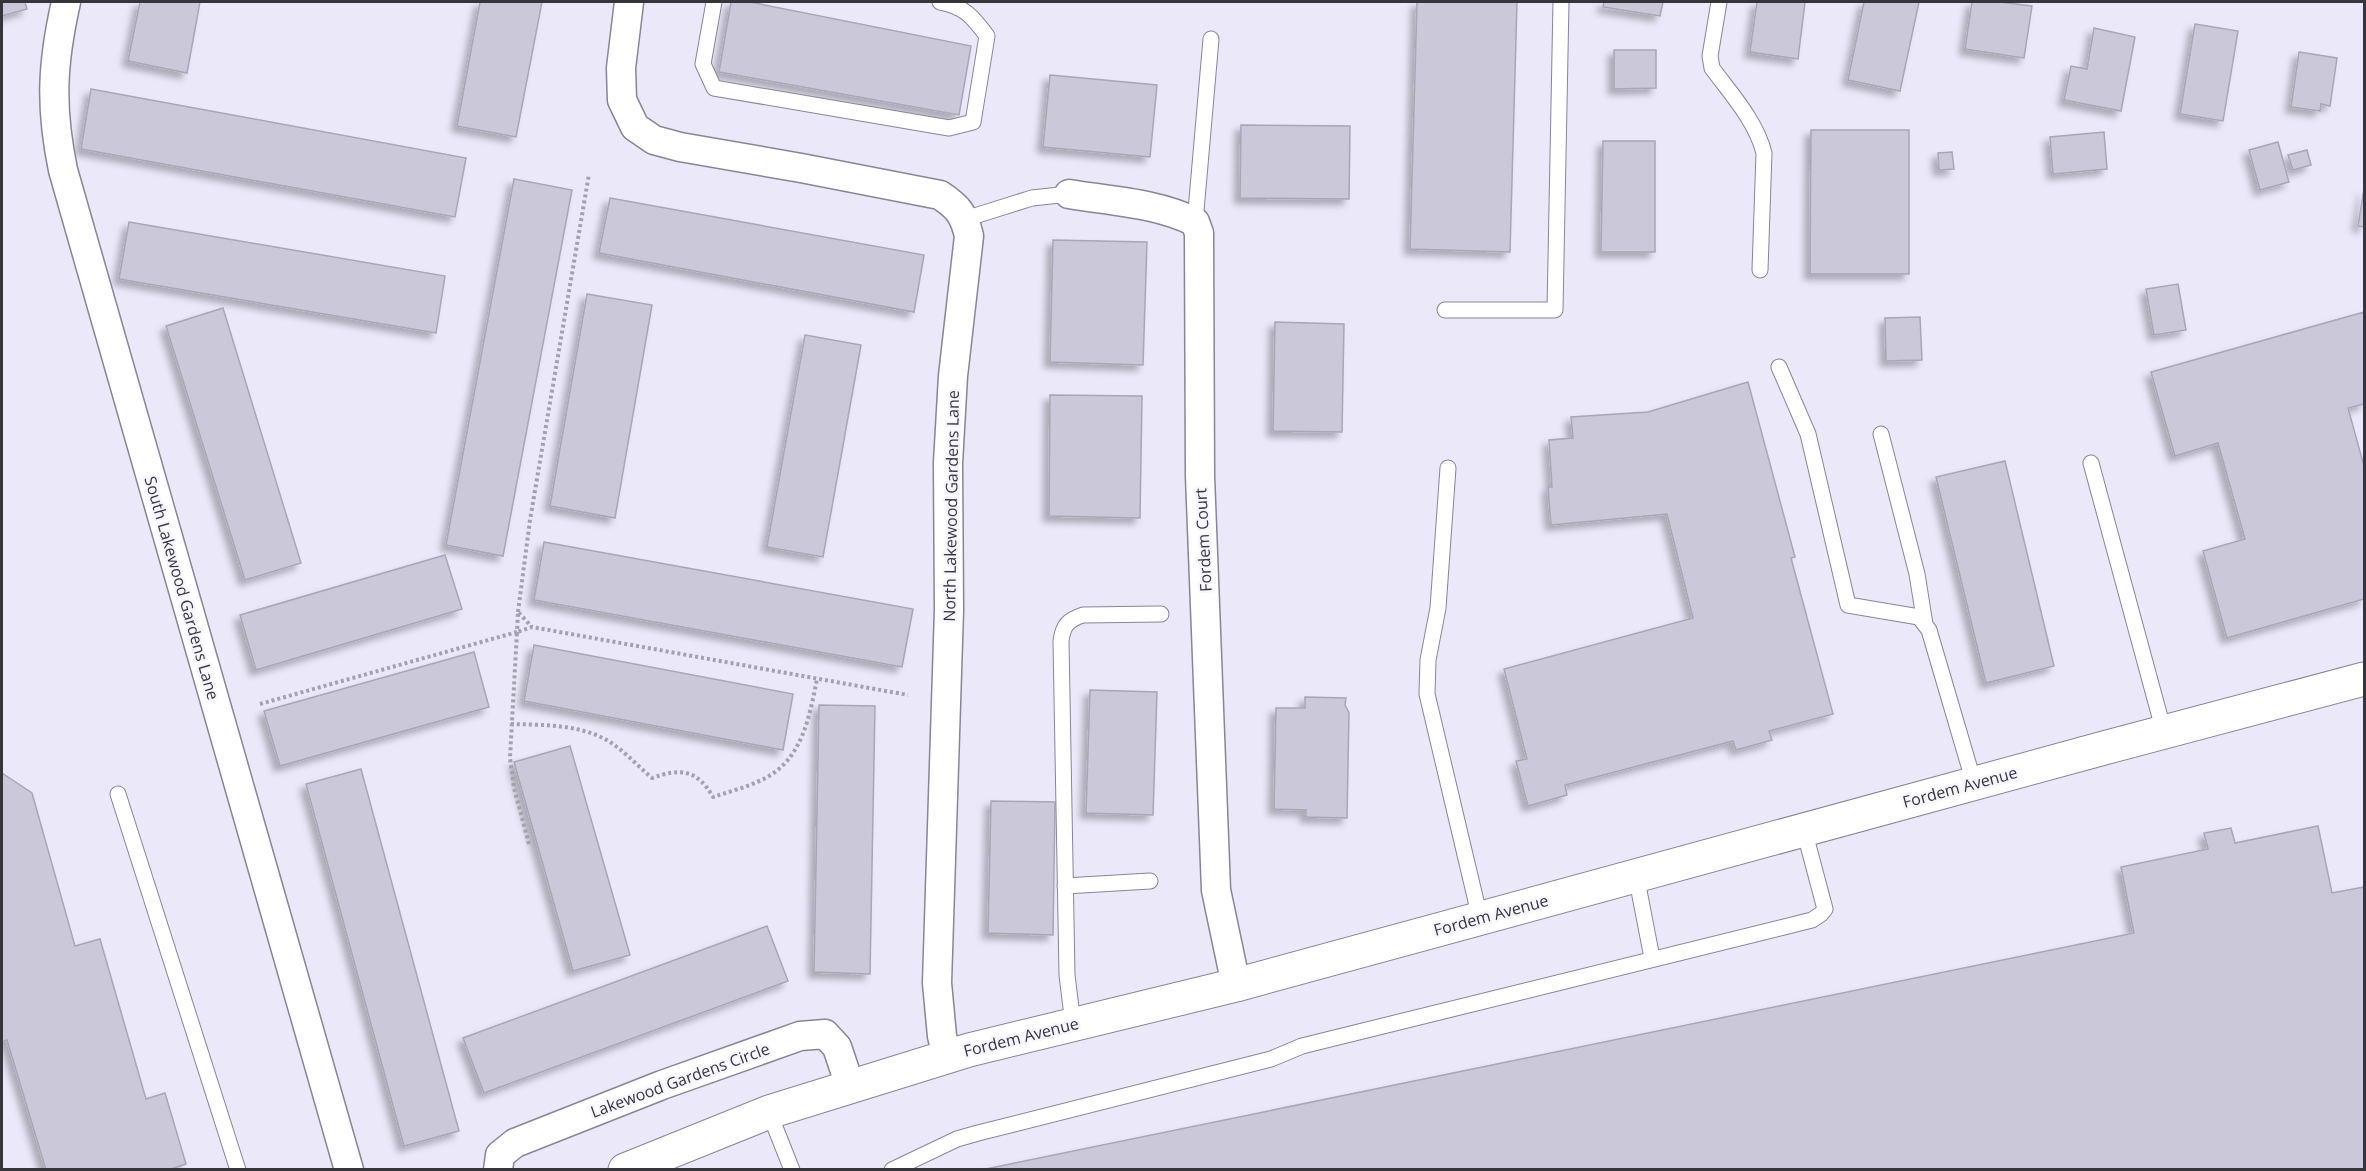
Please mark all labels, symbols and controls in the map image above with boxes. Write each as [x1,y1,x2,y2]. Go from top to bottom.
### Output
street label: North Lakewood Gardens Lane [938,390,964,622]
street label: South Lakewood Gardens Lane [140,474,224,702]
street label: Fordem Court [1189,487,1217,592]
street label: Fordem Avenue [1900,761,2020,813]
street label: Fordem Avenue [1431,889,1551,941]
street label: Fordem Avenue [961,1012,1081,1062]
street label: Lakewood Gardens Circle [587,1037,773,1123]

